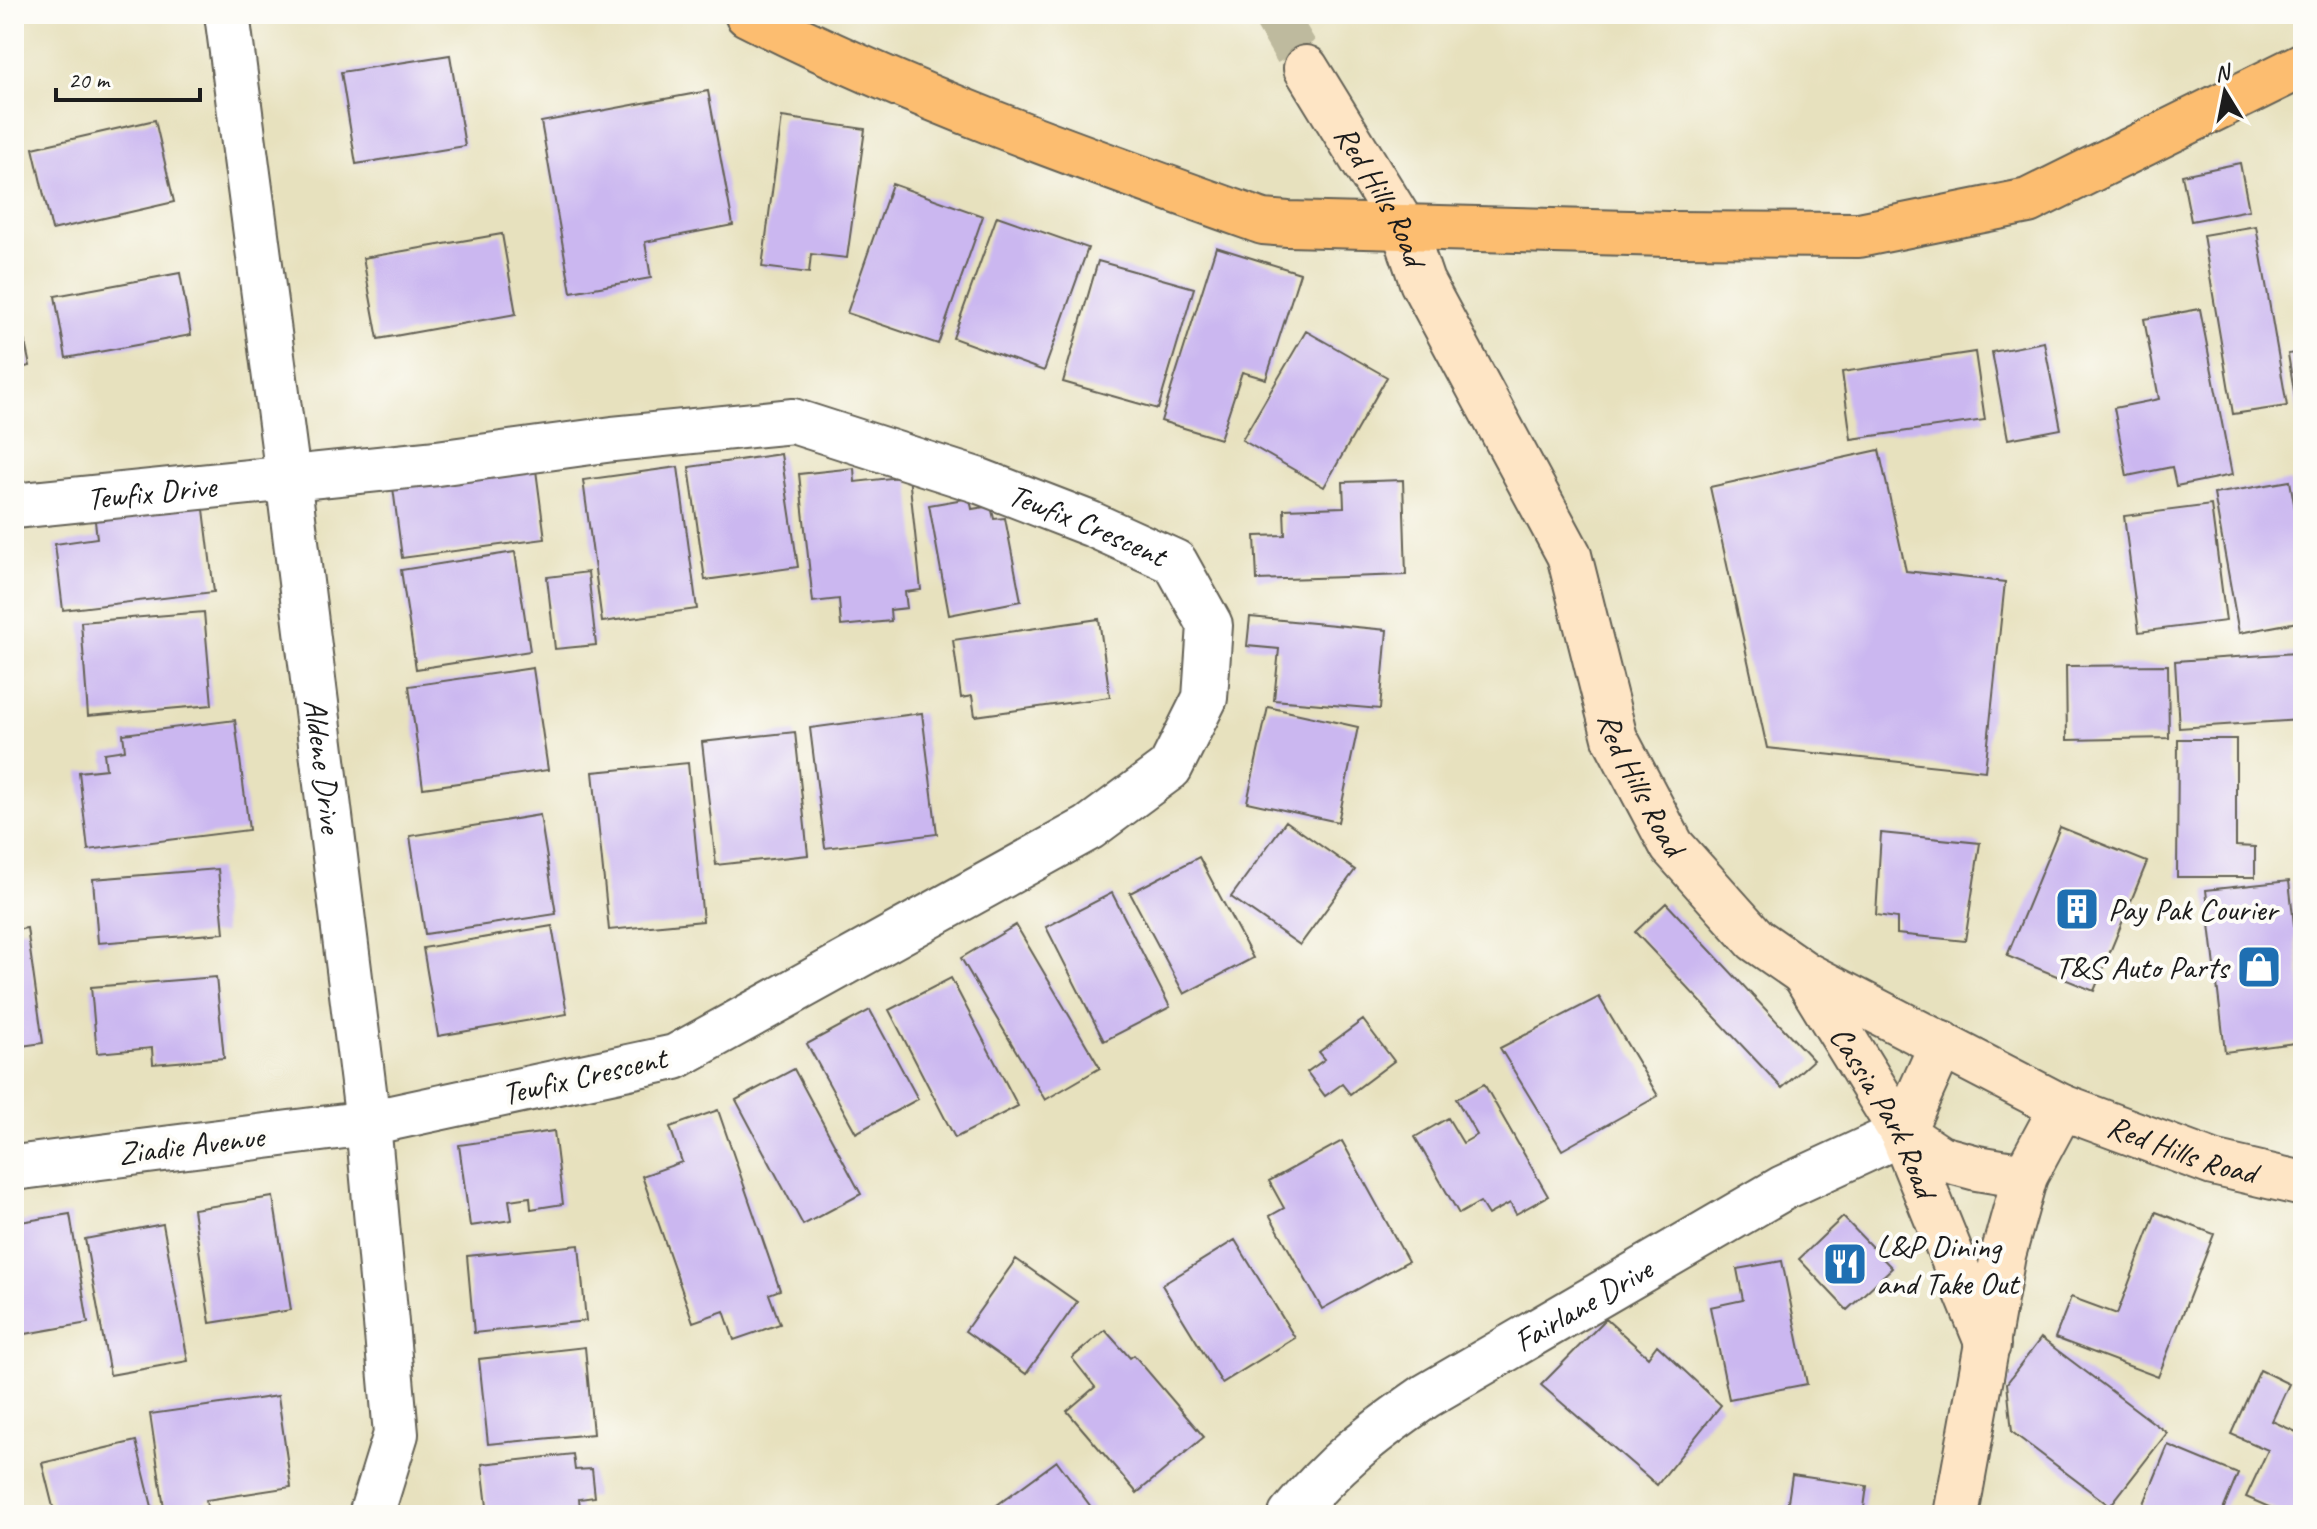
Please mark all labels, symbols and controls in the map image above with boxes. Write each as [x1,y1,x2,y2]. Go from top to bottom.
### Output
scale bar [56,52,200,102]
north arrow [2185,52,2265,132]
text: N [2213,58,2234,88]
text: 20 m [68,65,111,95]
street label: Red Hills Road [1326,118,1437,276]
street label: Tewfix Drive [85,465,220,519]
street label: Tewfix Crescent [1003,474,1176,577]
street label: Aldene Drive [295,697,353,838]
street label: Red Hills Road [1589,709,1696,870]
building icon: Pay Pak Courier [2053,885,2101,933]
place label: Pay Pak Courier [2108,889,2280,930]
shop icon: T&S Auto Parts [2235,943,2283,991]
place label: T&S Auto Parts [2055,947,2231,988]
street label: Cassia Park Road [1821,1018,1948,1208]
street label: Tewfix Crescent [498,1036,673,1115]
street label: Red Hills Road [2102,1105,2266,1194]
street label: Ziadie Avenue [116,1115,268,1174]
place label: L&P Dining and Take Out [1876,1226,2021,1304]
restaurant icon: L&P Dining and Take Out [1821,1240,1869,1288]
street label: Fairlane Drive [1506,1247,1662,1361]

